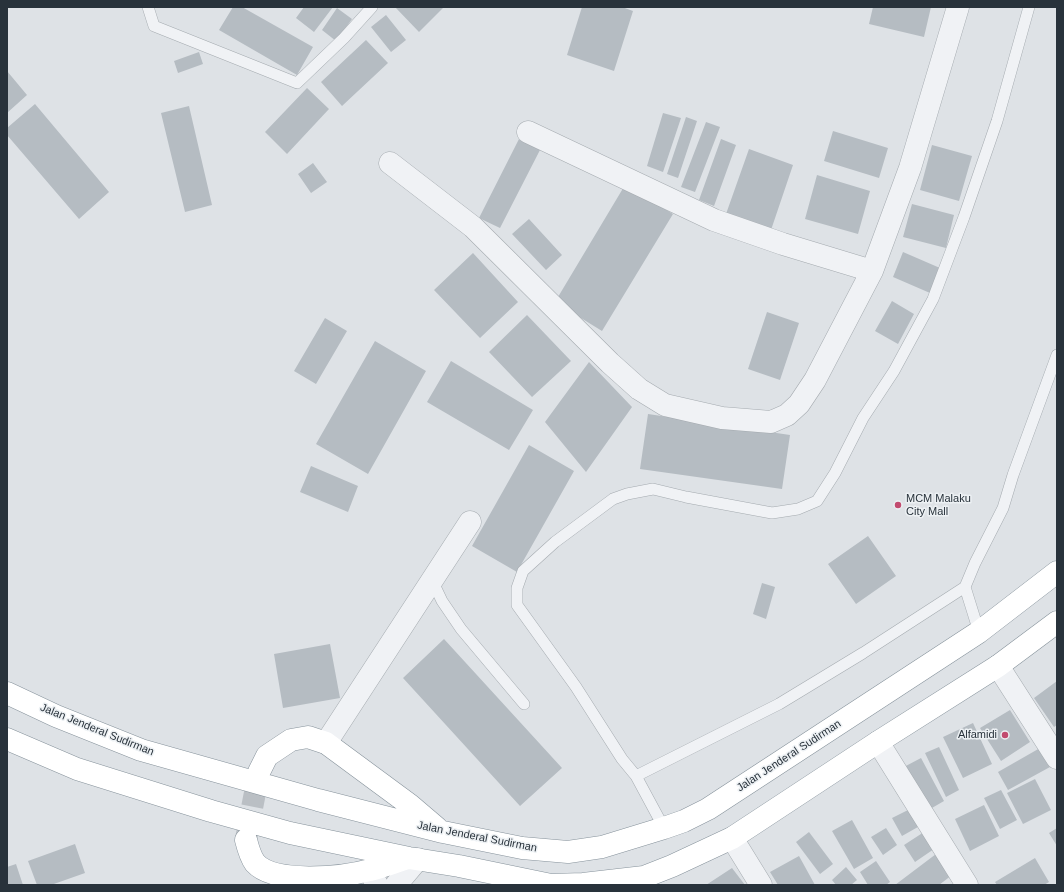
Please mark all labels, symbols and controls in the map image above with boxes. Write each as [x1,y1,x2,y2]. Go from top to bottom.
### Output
place label: MCM Malaku City Mall [906,492,971,518]
marker: MCM Malaku City Mall [893,500,903,510]
street label: Jalan Jenderal Sudirman [38,701,156,759]
street label: Jalan Jenderal Sudirman [734,717,844,795]
place label: Alfamidi [958,728,997,742]
marker: Alfamidi [1000,730,1010,740]
street label: Jalan Jenderal Sudirman [416,819,538,855]

